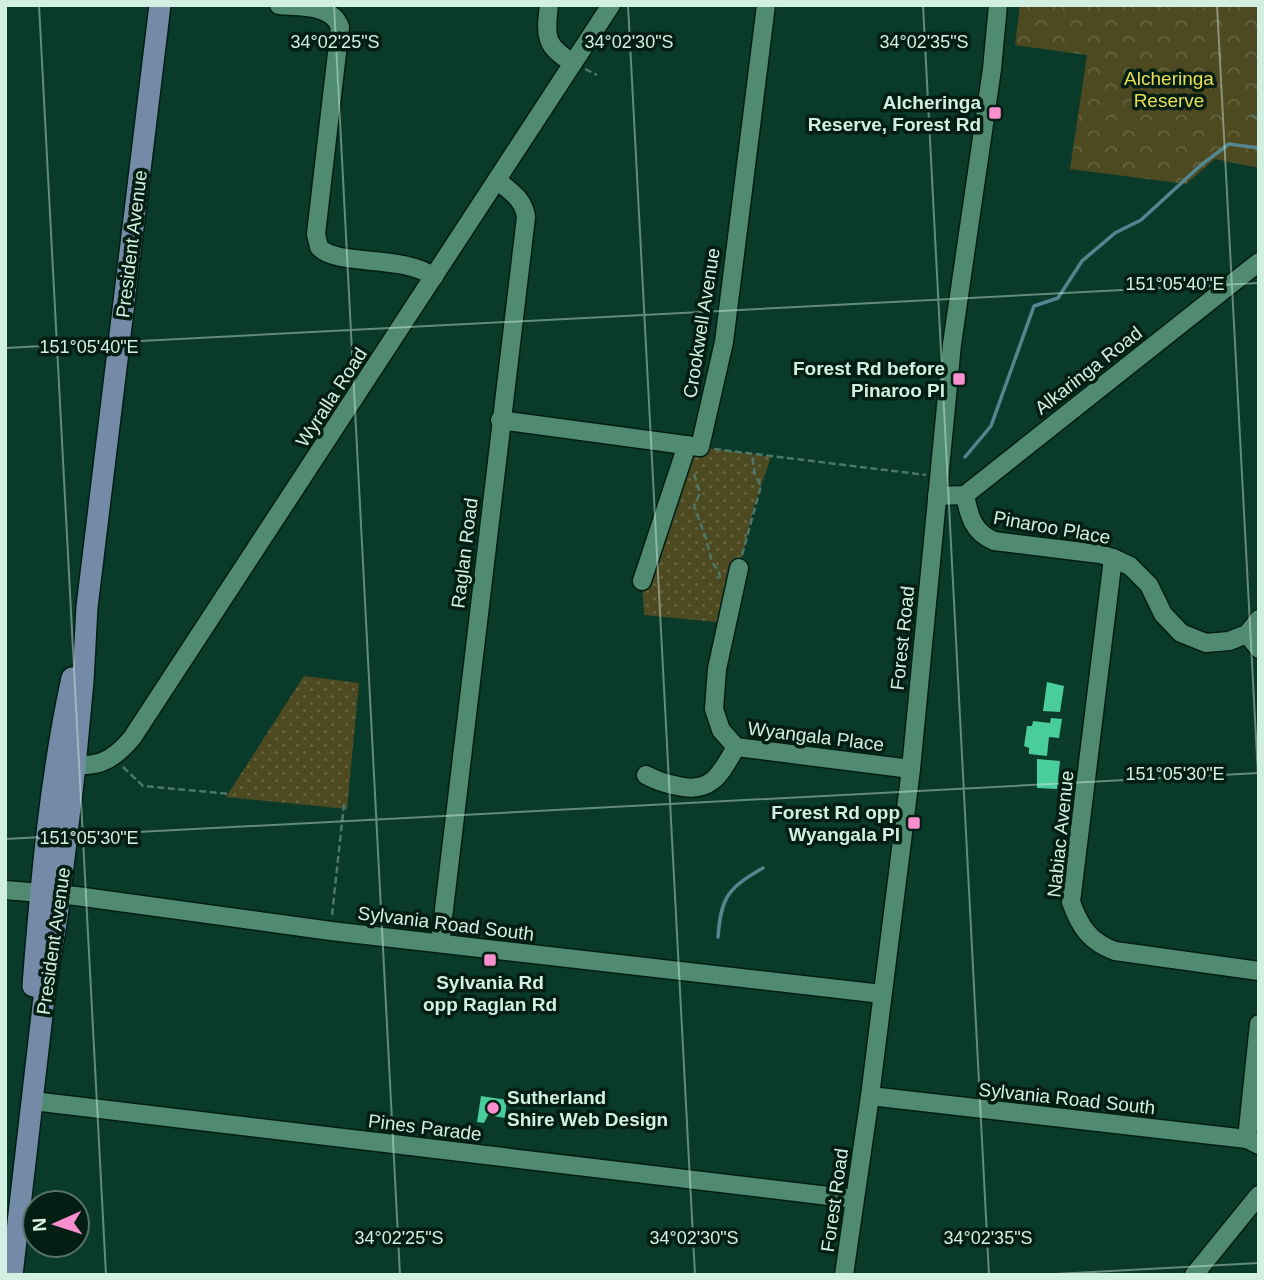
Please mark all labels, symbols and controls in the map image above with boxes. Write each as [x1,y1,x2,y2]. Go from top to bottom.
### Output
text: 34°02'25"S [290,32,380,52]
text: 34°02'30"S [584,32,674,52]
text: 34°02'35"S [879,32,969,52]
park label: Alcheringa Reserve [1124,68,1214,111]
place label: Alcheringa Reserve, Forest Rd [808,92,981,135]
marker: Alcheringa Reserve, Forest Rd [987,105,1003,121]
street label: President Avenue [112,169,151,319]
street label: Crookwell Avenue [679,246,724,400]
text: 151°05'40"E [1125,274,1225,294]
street label: Alkaringa Road [1031,322,1146,419]
text: 151°05'40"E [39,337,139,357]
street label: Wyralla Road [292,344,371,451]
place label: Forest Rd before Pinaroo Pl [793,358,945,401]
marker: Forest Rd before Pinaroo Pl [951,371,967,387]
street label: Raglan Road [447,497,482,609]
street label: Pinaroo Place [992,507,1112,548]
street label: Forest Road [887,585,918,691]
street label: Wyangala Place [747,718,885,755]
text: 151°05'30"E [1125,764,1225,784]
street label: Nabiac Avenue [1043,770,1078,899]
place label: Forest Rd opp Wyangala Pl [771,802,900,845]
marker: Forest Rd opp Wyangala Pl [906,815,922,831]
text: 151°05'30"E [39,828,139,848]
street label: President Avenue [33,866,74,1016]
street label: Sylvania Road South [357,902,535,945]
marker: Sylvania Rd opp Raglan Rd [482,952,498,968]
place label: Sylvania Rd opp Raglan Rd [423,972,557,1015]
street label: Sylvania Road South [978,1079,1156,1118]
place label: Sutherland Shire Web Design [507,1087,668,1130]
marker: Sutherland Shire Web Design [485,1100,501,1116]
street label: Pines Parade [367,1110,483,1145]
street label: Forest Road [817,1147,852,1253]
north arrow [21,1189,91,1259]
text: N [29,1217,50,1232]
text: 34°02'25"S [354,1228,444,1248]
text: 34°02'30"S [649,1228,739,1248]
text: 34°02'35"S [943,1228,1033,1248]

